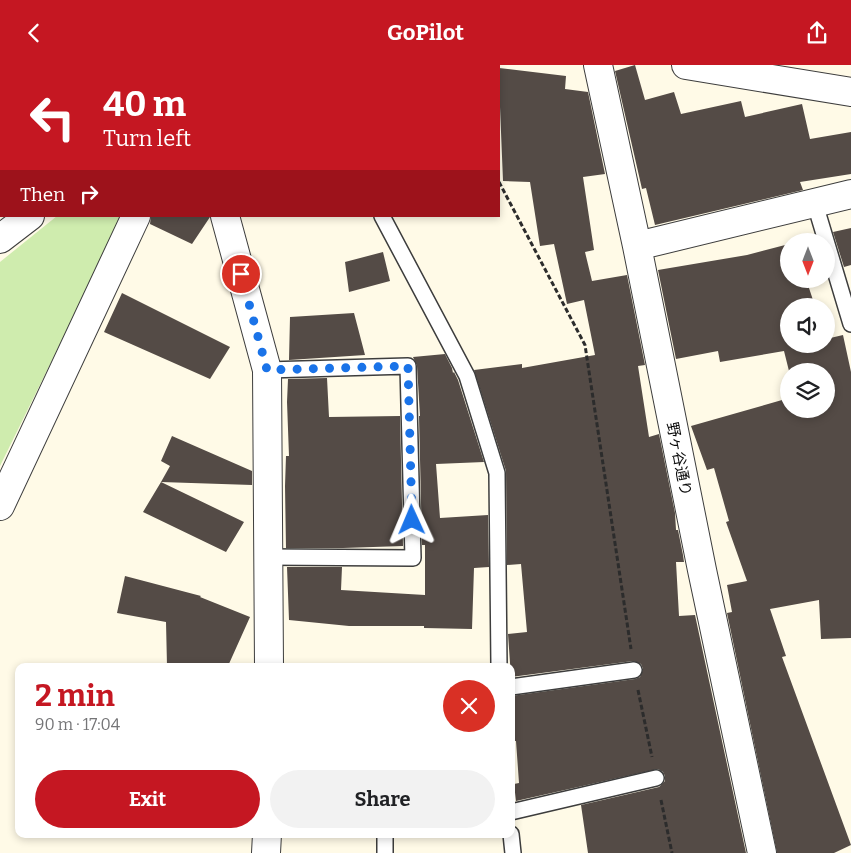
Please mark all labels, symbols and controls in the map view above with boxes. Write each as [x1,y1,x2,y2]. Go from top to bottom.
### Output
icon: back [20,19,48,47]
text: GoPilot [387,19,464,46]
icon: share [803,19,831,47]
text: 40 m [103,83,186,125]
icon: left [20,85,85,150]
text: Turn left [103,125,191,152]
icon: right [75,180,103,208]
text: Then [20,183,65,206]
north arrow [780,233,835,287]
map controls [780,233,835,418]
pin [220,253,262,295]
icon: arrive [227,260,255,288]
button: sound [780,298,835,353]
button: layers [780,363,835,418]
street label: 野ヶ谷通り [663,420,695,498]
position arrow [385,493,437,545]
text: 2 min [35,678,115,714]
button: close [443,680,495,732]
text: 90 m · 17:04 [35,715,120,734]
button: Exit [35,770,260,828]
button: Share [270,770,495,828]

